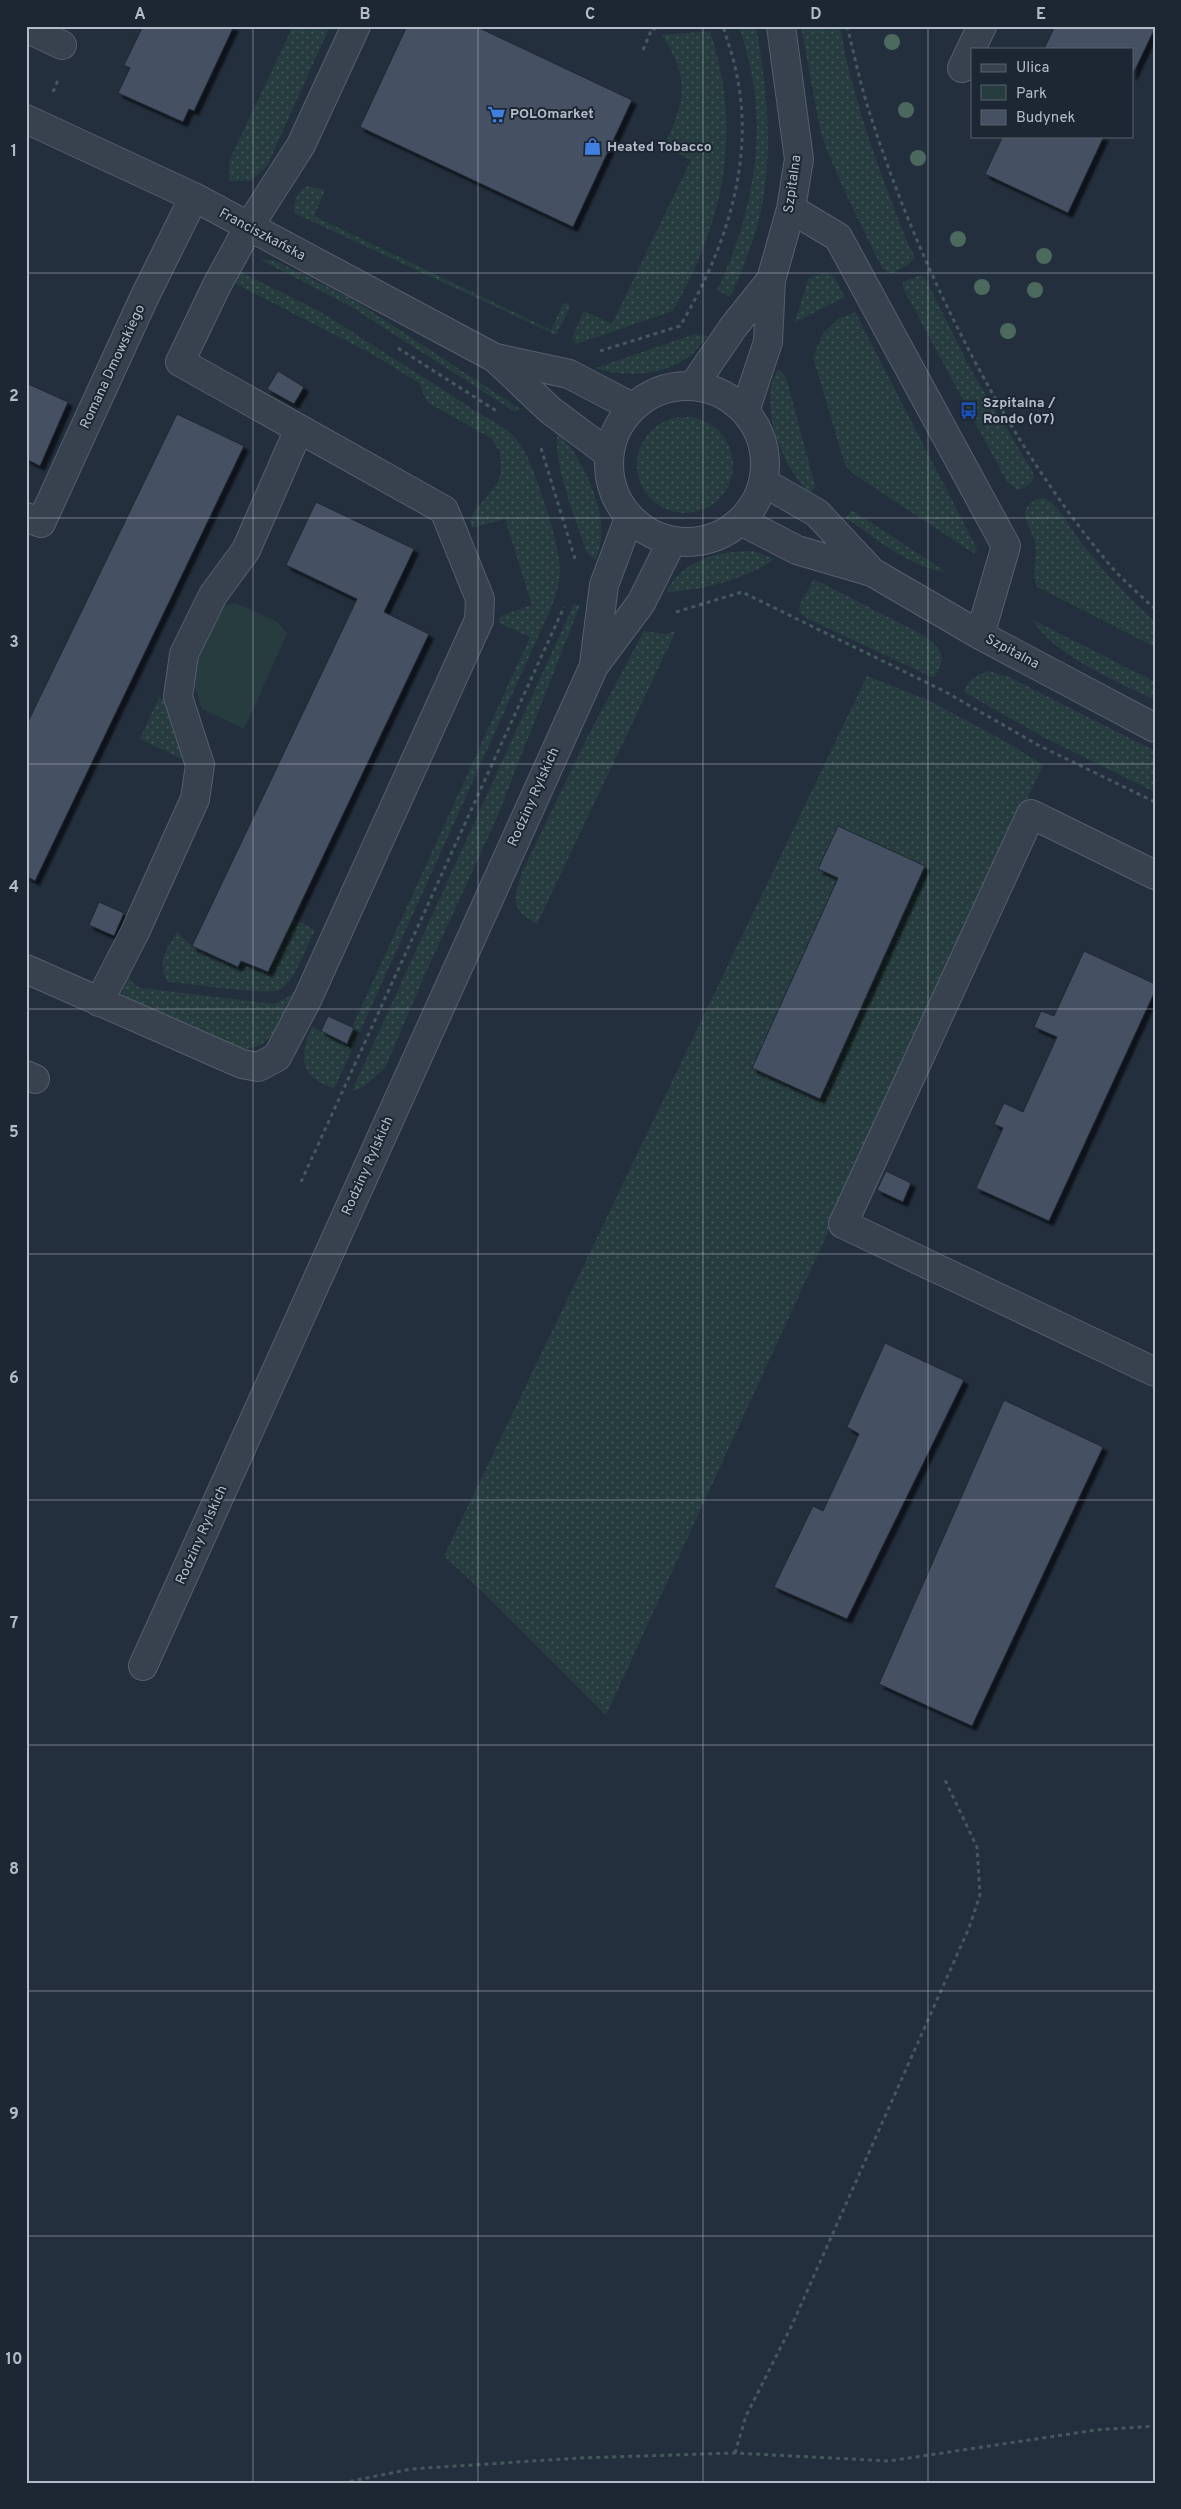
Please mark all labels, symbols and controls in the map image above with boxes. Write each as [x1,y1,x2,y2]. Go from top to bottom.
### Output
text: A [134,5,146,25]
text: B [359,5,371,25]
text: C [585,5,595,25]
text: D [810,5,822,25]
text: E [1036,5,1046,25]
legend [971,48,1134,138]
text: Ulica [1016,59,1049,78]
text: Park [1016,85,1047,104]
supermarket icon: POLOmarket [486,104,506,124]
place label: POLOmarket [510,106,594,123]
text: Budynek [1016,109,1075,128]
shop icon: Heated Tobacco [583,137,603,157]
place label: Heated Tobacco [607,139,712,156]
text: 1 [11,142,17,162]
street label: Szpitalna [781,154,805,214]
street label: Franciszkańska [216,205,308,265]
street label: Romana Dmowskiego [77,302,149,432]
text: 2 [9,387,19,407]
place label: Szpitalna / Rondo (07) [983,395,1056,428]
bus stop icon: Szpitalna / Rondo (07) [959,401,979,421]
street label: Szpitalna [982,631,1042,673]
text: 3 [9,633,19,653]
street label: Rodziny Rylskich [505,745,563,849]
text: 4 [9,878,19,898]
street label: Rodziny Rylskich [339,1114,397,1218]
text: 5 [9,1123,19,1143]
text: 6 [9,1369,19,1389]
street label: Rodziny Rylskich [173,1483,231,1587]
text: 7 [10,1614,18,1634]
text: 8 [9,1860,19,1880]
text: 9 [9,2105,19,2125]
text: 10 [6,2350,22,2370]

